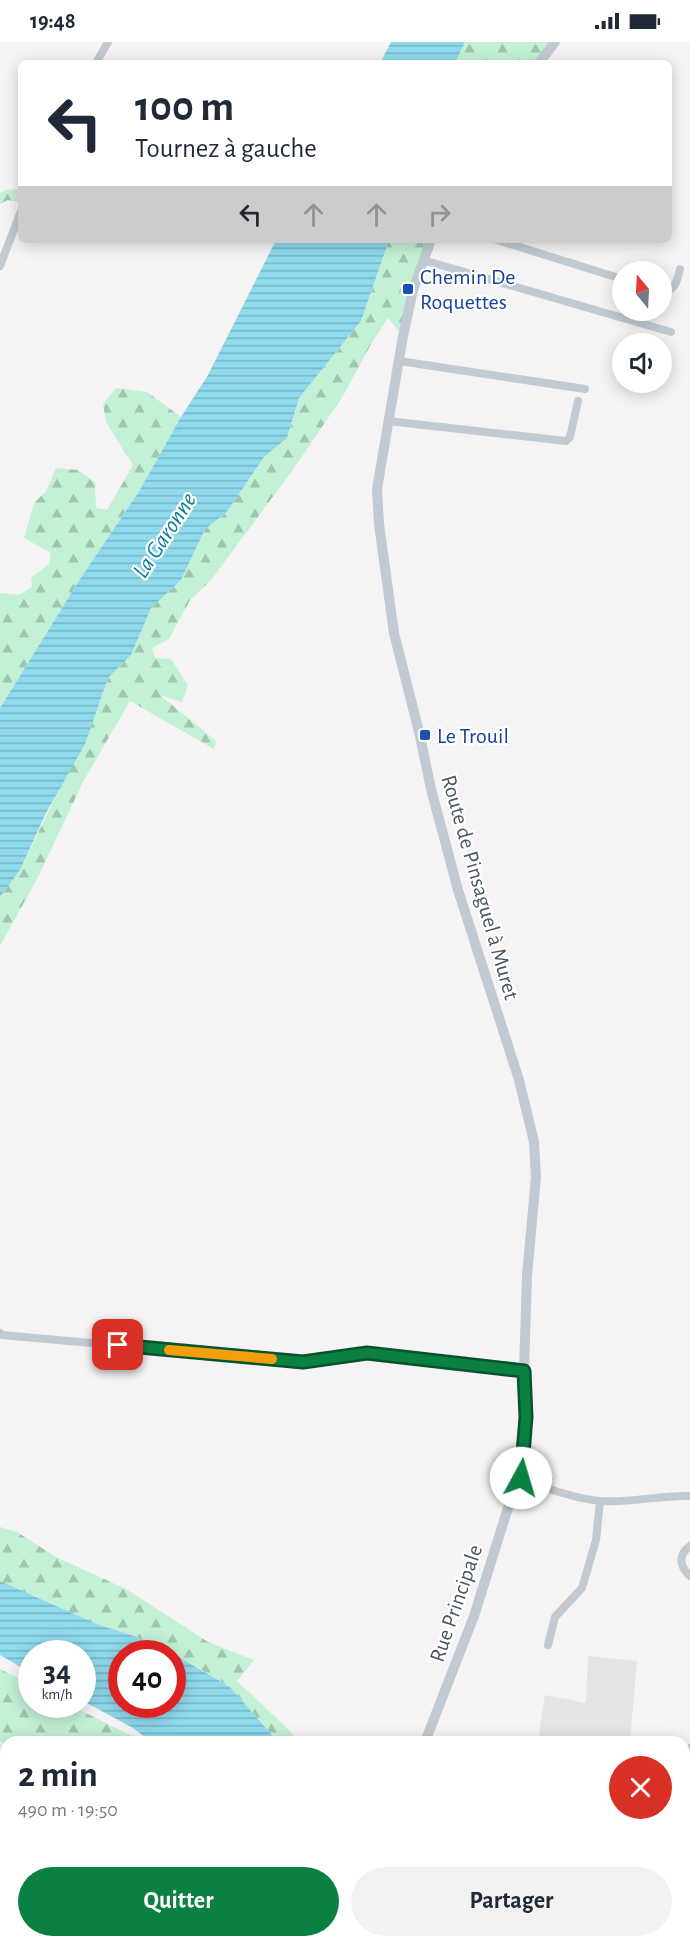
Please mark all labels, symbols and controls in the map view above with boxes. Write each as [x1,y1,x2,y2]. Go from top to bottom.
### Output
text: 19:48 [30,10,76,32]
icon: left [36,84,114,162]
text: 100 m [135,86,234,128]
text: Tournez à gauche [135,135,317,162]
icon: left [234,198,267,231]
icon: ahead [297,198,330,231]
icon: ahead [360,198,393,231]
icon: right [423,198,456,231]
north arrow [612,261,672,321]
map controls [612,261,672,393]
place label: Chemin De Roquettes [420,266,515,313]
marker: Chemin De Roquettes [401,282,415,296]
button: sound [612,333,672,393]
water label: La Garonne [129,489,201,582]
place label: Le Trouil [437,725,509,747]
marker: Le Trouil [418,728,432,742]
street label: Route de Pinsaguel à Muret [437,772,523,1002]
pin [92,1319,143,1370]
icon: arrive [101,1328,134,1361]
position arrow [489,1446,553,1510]
street label: Rue Principale [426,1542,486,1665]
speed limit sign: 40 [108,1640,186,1718]
text: 34 [43,1657,71,1687]
text: km/h [42,1687,72,1702]
button: close [609,1756,672,1819]
text: 2 min [18,1757,98,1793]
text: 490 m · 19:50 [18,1800,118,1820]
button: Quitter [18,1867,339,1936]
button: Partager [351,1867,672,1936]

